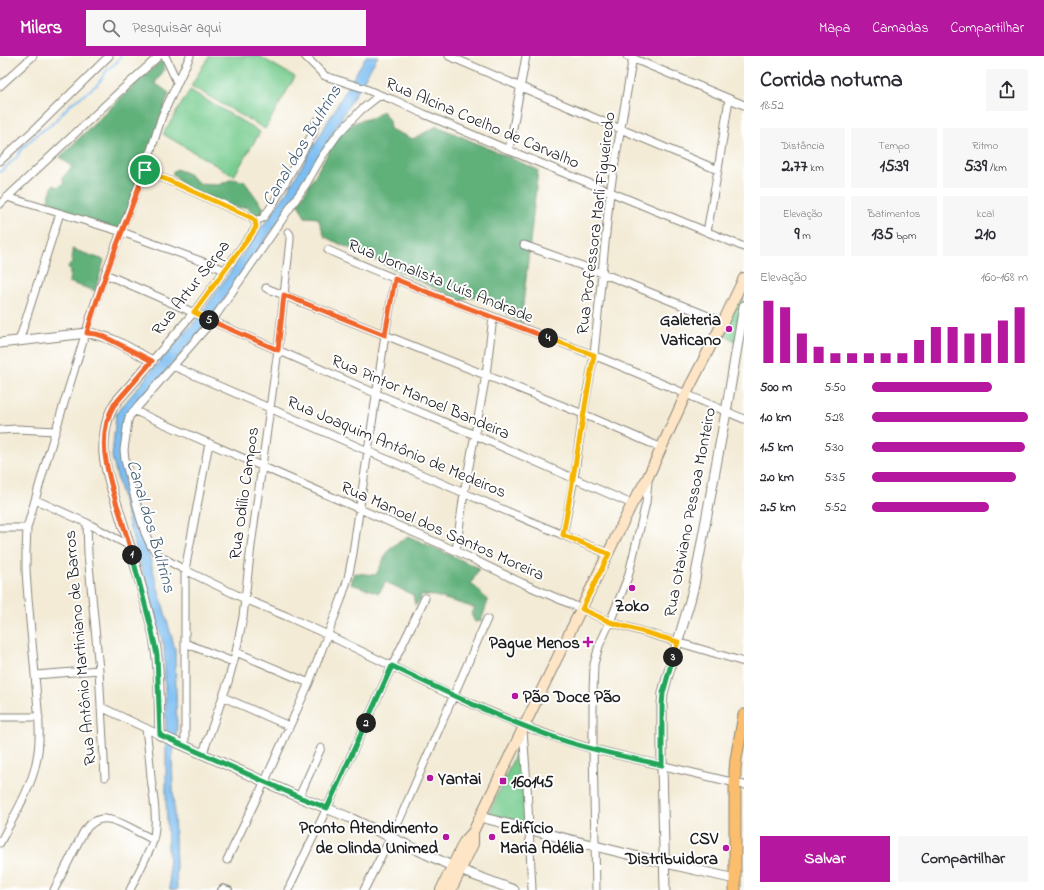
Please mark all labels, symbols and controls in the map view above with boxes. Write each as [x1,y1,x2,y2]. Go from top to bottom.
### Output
search box [86,10,366,46]
text: Milers [20,15,62,42]
icon: search [100,17,122,39]
text: Pesquisar aqui [132,17,222,39]
text: Mapa [819,18,850,39]
text: Camadas [872,18,929,39]
text: Compartilhar [951,18,1024,39]
text: Corrida noturna [760,65,903,97]
button: share [986,69,1028,111]
street label: Rua Alcina Coelho de Carvalho [381,71,584,176]
water label: Canal dos Bultrins [256,80,350,212]
text: 18:52 [760,96,784,115]
street label: Rua Professora Marli Figueiredo [570,110,625,336]
text: Distância [781,138,824,154]
text: Tempo [878,138,910,154]
text: Ritmo [972,138,998,154]
pin [128,153,162,187]
text: 2.77 [782,154,808,179]
text: 15:39 [880,154,908,179]
text: 5:39 [964,154,987,179]
icon: arrive [134,159,156,181]
text: km [808,160,824,176]
text: /km [987,160,1007,176]
text: Elevação [783,206,823,222]
text: Batimentos [868,206,920,222]
text: kcal [977,206,994,222]
text: 9 [794,222,800,247]
text: 135 [871,222,894,247]
text: 210 [975,222,996,247]
text: m [800,228,811,244]
text: bpm [894,228,917,244]
street label: Rua Jornalista Luís Andrade [344,233,537,330]
street label: Rua Artur Serpa [146,235,237,341]
text: Elevação [760,268,807,287]
text: 160–168 m [981,268,1028,287]
place label: Galeteria Vaticano [660,308,721,353]
pin: 5 [199,310,219,330]
text: 5 [206,312,212,328]
marker: Galeteria Vaticano [724,324,734,334]
pin: 4 [538,328,558,348]
text: 4 [546,330,550,346]
street label: Rua Pintor Manoel Bandeira [327,348,514,446]
text: 500 m [760,378,792,397]
text: 5:50 [824,378,846,397]
street label: Rua Joaquim Antônio de Medeiros [283,390,510,505]
street label: Rua Otaviano Pessoa Monteiro [658,405,723,619]
text: 1.0 km [760,408,791,427]
text: 5:28 [824,408,844,427]
street label: Rua Odílio Campos [223,425,266,561]
text: 1.5 km [760,438,793,457]
text: 5:30 [824,438,844,457]
water label: Canal dos Bultrins [119,457,182,597]
text: 2.0 km [760,468,794,487]
text: 5:35 [824,468,845,487]
street label: Rua Manoel dos Santos Moreira [336,475,548,588]
text: 2.5 km [760,498,796,517]
text: 5:52 [824,498,846,517]
street label: Rua Antônio Martiniano de Barros [58,529,103,767]
pin: 1 [122,545,142,565]
text: 1 [130,547,134,563]
marker: Zoko [627,583,637,593]
place label: Zoko [615,594,649,619]
place label: Pague Menos [489,631,580,658]
marker: Pague Menos [583,637,593,647]
pin: 3 [663,647,683,667]
text: 3 [671,649,675,665]
place label: Pão Doce Pão [523,685,621,710]
marker: Pão Doce Pão [510,691,520,701]
pin: 2 [356,713,376,733]
text: 2 [363,715,369,731]
place label: Yantai [437,767,481,792]
place label: 160145 [511,770,554,795]
marker: Yantai [425,773,435,783]
marker: 160145 [498,776,508,786]
place label: Pronto Atendimento de Olinda Unimed [299,816,438,861]
place label: Edifício Maria Adélia [500,816,584,861]
place label: CSV Distribuidora [624,827,719,872]
marker: Pronto Atendimento de Olinda Unimed [441,832,451,842]
marker: Edifício Maria Adélia [487,832,497,842]
button: Salvar [760,836,890,882]
button: Compartilhar [898,836,1028,882]
marker: CSV Distribuidora [721,843,731,853]

